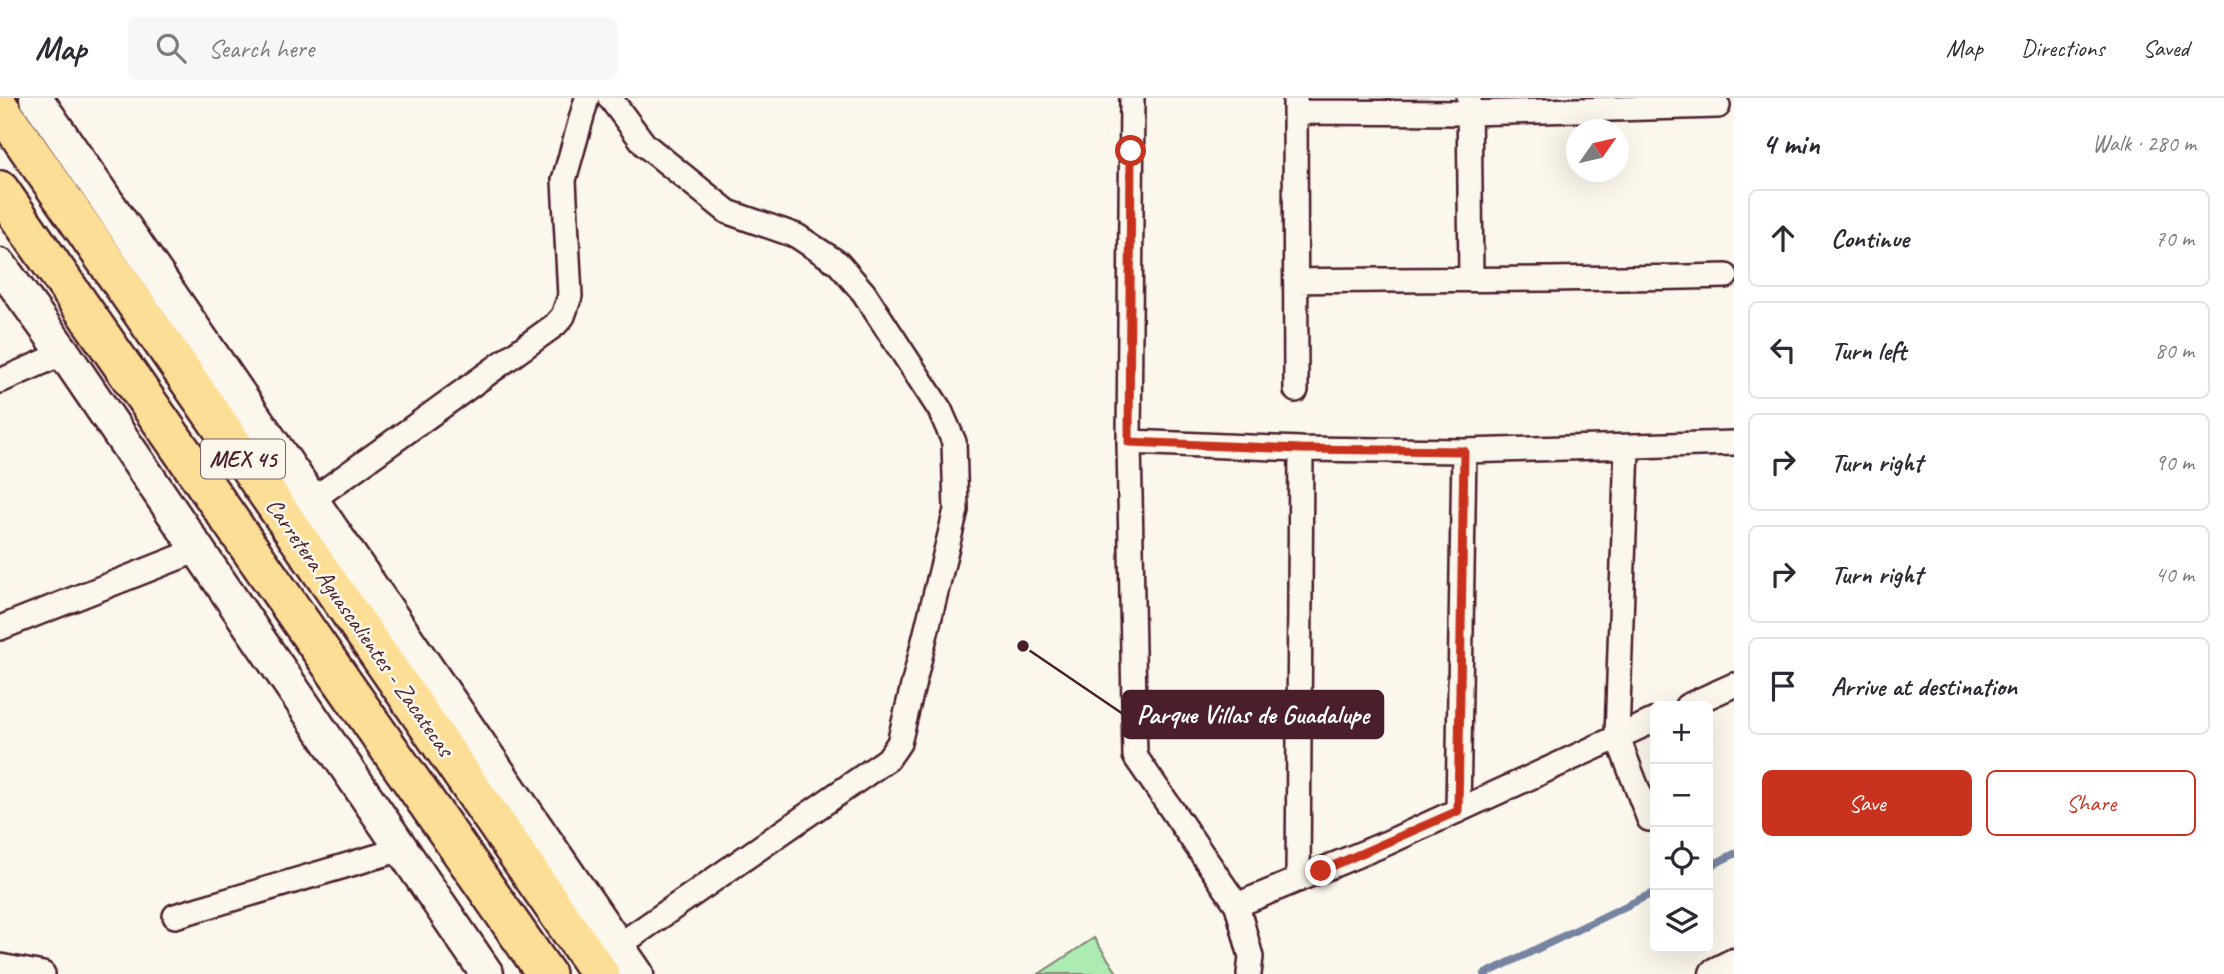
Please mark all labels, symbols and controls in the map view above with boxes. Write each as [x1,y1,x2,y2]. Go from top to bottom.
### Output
search box [128,17,618,80]
text: Map [35,27,86,69]
icon: search [152,29,190,67]
text: Search here [208,32,314,65]
text: Map [1946,33,1983,63]
text: Directions [2021,33,2104,63]
text: Saved [2142,33,2189,63]
north arrow [1566,119,1629,182]
text: 4 min [1762,125,1819,163]
text: Walk · 280 m [2092,129,2196,158]
route start [1115,135,1146,166]
icon: ahead [1764,219,1802,257]
text: Continue [1831,222,1909,255]
text: 70 m [2155,224,2194,253]
icon: left [1764,331,1802,369]
text: Turn left [1831,334,1906,367]
text: 80 m [2155,336,2194,365]
road number: MEX 45 [201,440,285,478]
icon: right [1764,443,1802,481]
text: Turn right [1831,446,1922,479]
text: 90 m [2155,448,2194,477]
street label: Carretera Aguascalientes - Zacatecas [259,492,462,764]
icon: right [1764,555,1802,593]
text: Turn right [1831,558,1922,591]
text: 40 m [2155,560,2194,589]
icon: arrive [1764,667,1802,705]
text: Arrive at destination [1831,670,2017,703]
callout: Parque Villas de Guadalupe [1123,691,1383,738]
text: Parque Villas de Guadalupe [1137,698,1371,731]
map controls [1650,701,1713,953]
button: + [1650,701,1713,764]
button: − [1650,764,1713,827]
button: Save [1762,770,1972,836]
button: Share [1986,770,2196,836]
button: locate [1650,827,1713,890]
route end [1305,855,1336,886]
button: layers [1650,890,1713,953]

